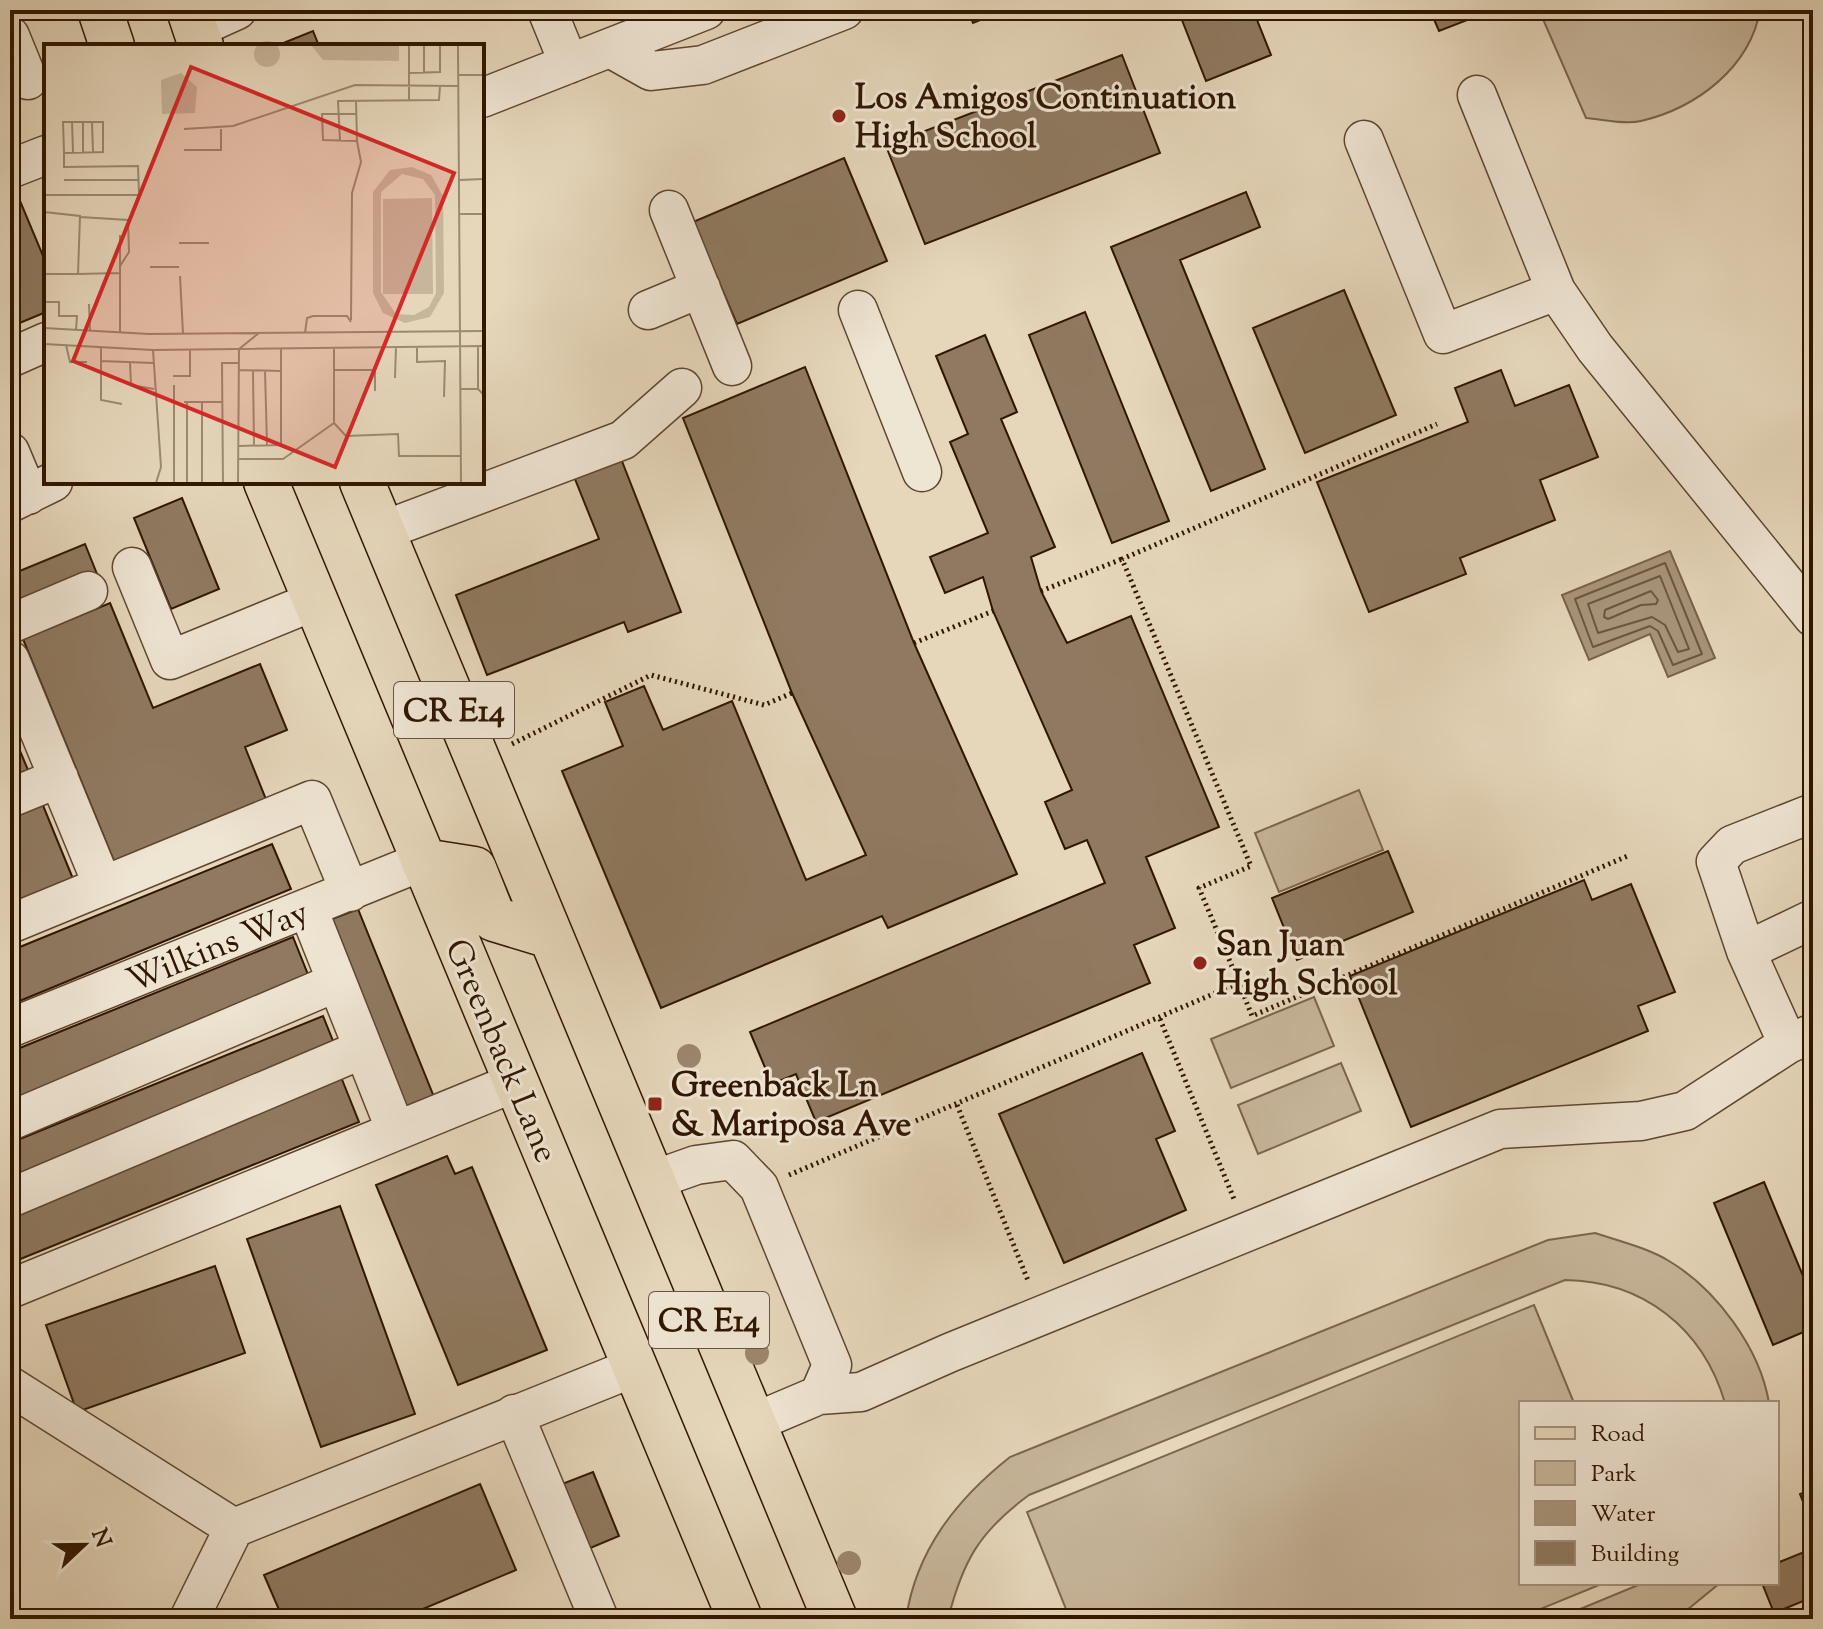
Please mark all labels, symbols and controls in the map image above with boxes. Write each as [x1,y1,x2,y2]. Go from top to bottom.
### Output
inset map [44,44,484,484]
place label: Los Amigos Continuation High School [855,75,1236,163]
marker: Los Amigos Continuation High School [830,107,848,125]
road number: CR E14 [394,682,514,738]
street label: Wilkins Way [120,890,317,1007]
place label: San Juan High School [1216,922,1398,1010]
street label: Greenback Lane [431,932,569,1171]
marker: San Juan High School [1191,954,1209,972]
place label: Greenback Ln & Mariposa Ave [671,1063,911,1151]
marker: Greenback Ln & Mariposa Ave [646,1095,664,1113]
road number: CR E14 [649,1292,769,1348]
legend [1519,1401,1779,1585]
text: Road [1591,1418,1645,1452]
text: Park [1591,1458,1637,1492]
text: Water [1591,1498,1655,1532]
north arrow [44,1505,124,1585]
text: N [82,1524,118,1553]
text: Building [1591,1538,1680,1572]

